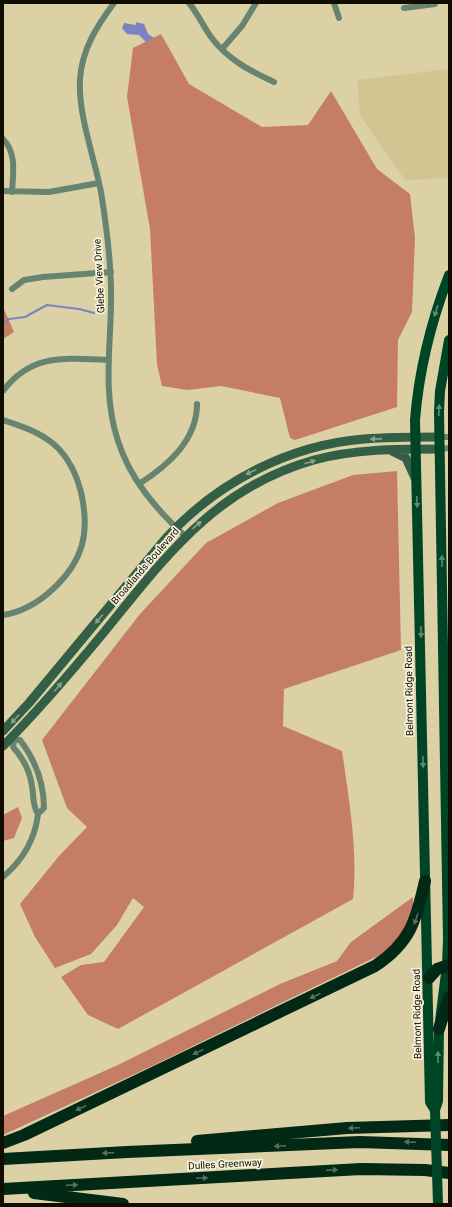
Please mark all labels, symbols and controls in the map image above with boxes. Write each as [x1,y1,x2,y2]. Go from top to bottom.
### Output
street label: Glebe View Drive [92,239,106,313]
one-way arrow [433,306,439,318]
one-way arrow [436,404,443,416]
one-way arrow [369,436,382,442]
one-way arrow [304,459,316,465]
one-way arrow [246,469,257,475]
one-way arrow [413,496,420,508]
one-way arrow [192,520,203,529]
street label: Broadlands Boulevard [109,526,181,606]
one-way arrow [439,554,445,567]
one-way arrow [94,614,103,625]
one-way arrow [417,626,424,638]
street label: Belmont Ridge Road [403,646,415,736]
one-way arrow [54,682,63,692]
one-way arrow [10,714,20,724]
one-way arrow [420,756,426,769]
one-way arrow [412,914,418,926]
street label: Belmont Ridge Road [411,969,423,1059]
one-way arrow [310,992,321,999]
one-way arrow [192,1049,204,1055]
one-way arrow [435,1050,441,1063]
one-way arrow [75,1105,87,1111]
one-way arrow [348,1124,360,1131]
one-way arrow [404,1139,416,1146]
one-way arrow [274,1142,286,1149]
one-way arrow [102,1149,114,1156]
street label: Dulles Greenway [188,1157,262,1171]
one-way arrow [326,1167,338,1174]
one-way arrow [196,1174,208,1181]
one-way arrow [66,1182,78,1189]

